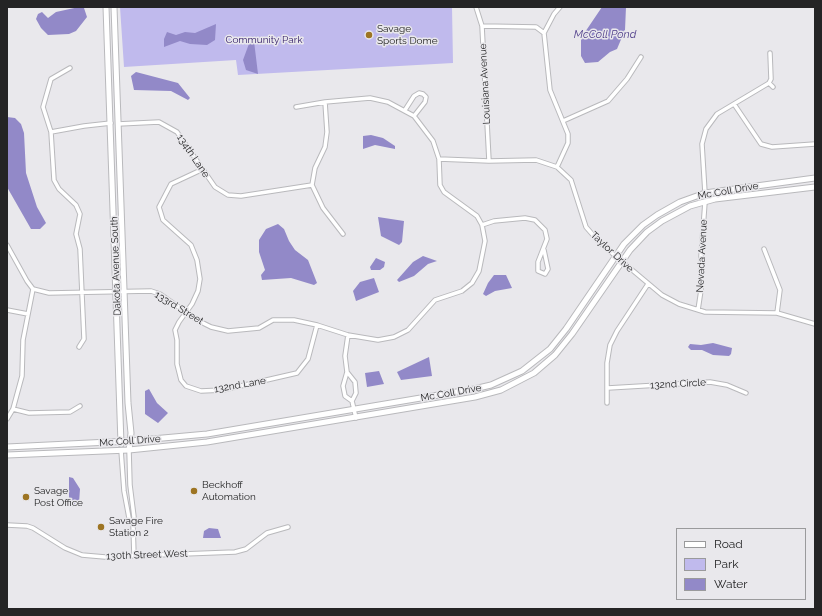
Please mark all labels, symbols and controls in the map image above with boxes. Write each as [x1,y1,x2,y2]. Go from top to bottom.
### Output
place label: Savage Sports Dome [377,23,438,46]
water label: McColl Pond [574,28,636,42]
marker: Savage Sports Dome [364,30,374,40]
park label: Community Park [226,34,302,46]
street label: Louisiana Avenue [477,43,493,125]
street label: 134th Lane [174,132,212,180]
street label: Mc Coll Drive [697,180,759,202]
street label: Dakota Avenue South [108,216,124,316]
street label: Nevada Avenue [694,219,710,293]
street label: Taylor Drive [588,229,636,275]
street label: 133rd Street [152,289,206,327]
street label: 132nd Lane [213,375,267,395]
street label: 132nd Circle [650,377,706,391]
street label: Mc Coll Drive [420,382,482,404]
street label: Mc Coll Drive [99,433,161,449]
place label: Beckhoff Automation [202,479,256,502]
place label: Savage Post Office [34,485,83,508]
marker: Beckhoff Automation [189,486,199,496]
marker: Savage Post Office [21,492,31,502]
place label: Savage Fire Station 2 [109,515,163,538]
marker: Savage Fire Station 2 [96,522,106,532]
legend [676,528,806,600]
text: Road [714,537,743,551]
street label: 130th Street West [106,548,188,562]
text: Park [714,557,739,571]
text: Water [714,577,748,591]

